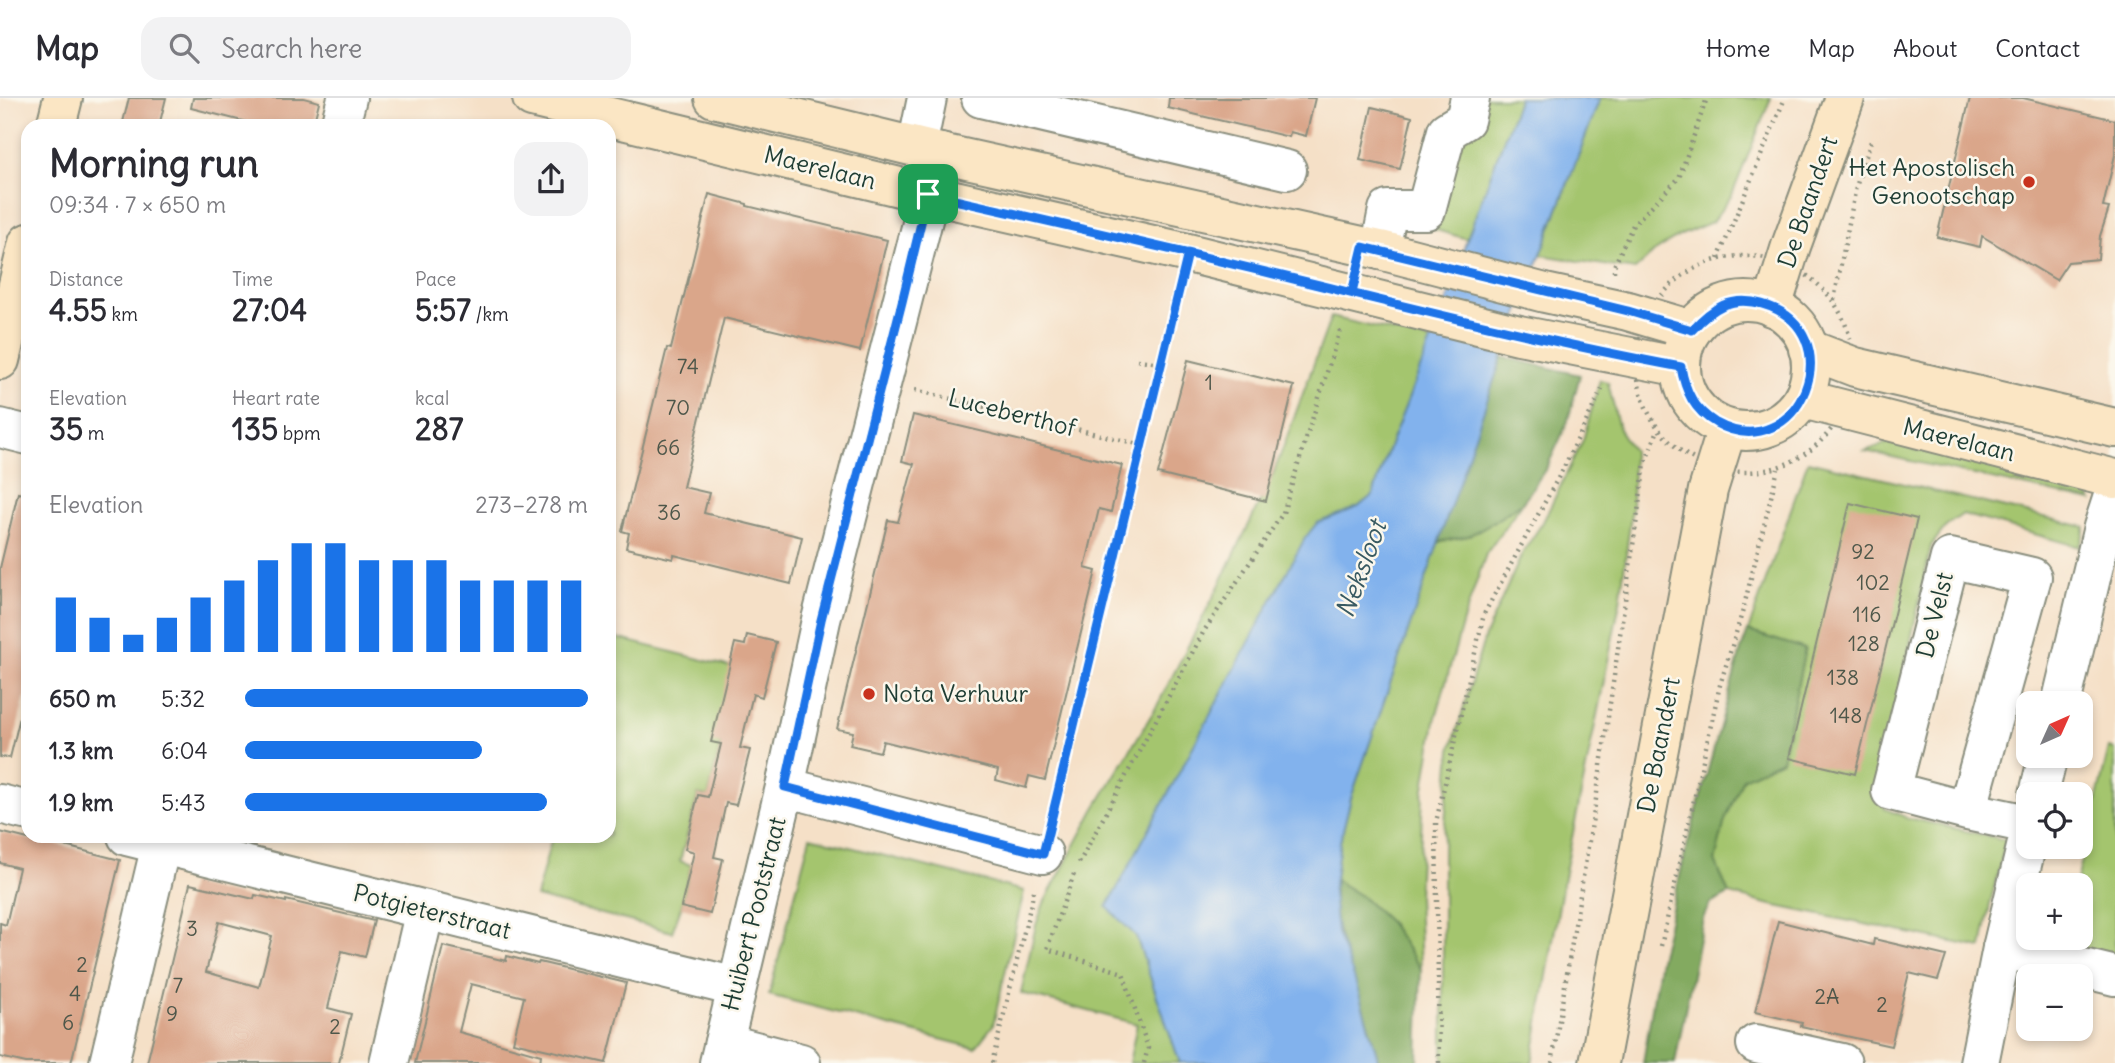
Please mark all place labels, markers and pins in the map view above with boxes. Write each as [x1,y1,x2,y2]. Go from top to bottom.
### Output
place label: Het Apostolisch Genootschap [1848,152,2015,210]
pin [898,164,958,224]
marker: Het Apostolisch Genootschap [2021,174,2037,190]
place label: Nota Verhuur [883,678,1029,708]
marker: Nota Verhuur [861,686,877,702]

